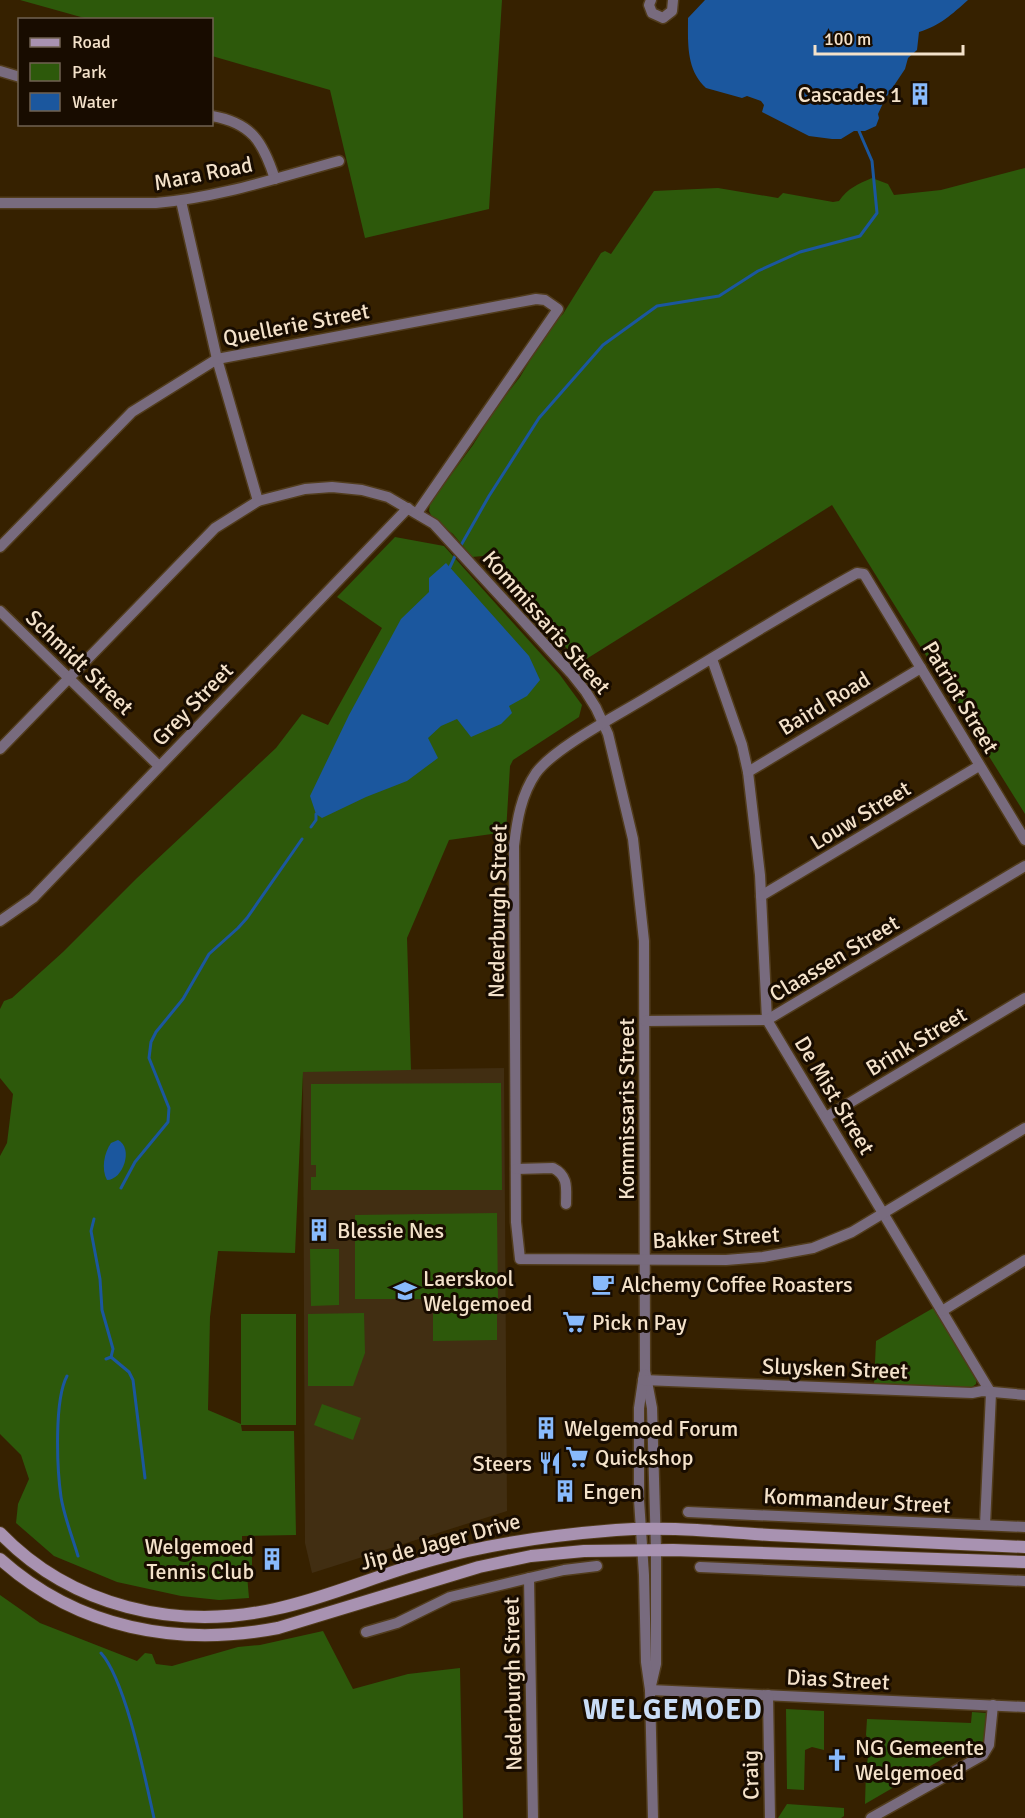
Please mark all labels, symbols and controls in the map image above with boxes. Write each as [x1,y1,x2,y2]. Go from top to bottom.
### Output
legend [18,18,213,126]
scale bar [815,18,964,56]
text: 100 m [824,28,871,50]
text: Road [72,31,111,53]
text: Park [72,61,107,83]
place label: Cascades 1 [798,81,902,108]
building icon: Cascades 1 [907,81,933,107]
text: Water [72,91,118,113]
street label: Mara Road [151,151,255,196]
street label: Quellerie Street [221,297,372,352]
street label: Kommissaris Street [477,545,617,700]
street label: Schmidt Street [20,604,139,721]
street label: Patriot Street [917,636,1005,759]
street label: Grey Street [146,657,239,751]
street label: Baird Road [774,666,875,741]
street label: Louw Street [805,775,916,856]
street label: Nederburgh Street [482,823,513,998]
street label: Claassen Street [765,909,904,1008]
street label: Brink Street [861,1001,972,1082]
street label: Kommissaris Street [613,1018,640,1200]
street label: De Mist Street [789,1031,881,1160]
building icon: Blessie Nes [306,1217,332,1243]
place label: Blessie Nes [337,1217,444,1244]
street label: Bakker Street [652,1221,781,1254]
place label: Laerskool Welgemoed [423,1265,532,1317]
cafe icon: Alchemy Coffee Roasters [590,1271,616,1297]
place label: Alchemy Coffee Roasters [621,1271,853,1298]
school or university icon: Laerskool Welgemoed [392,1278,418,1304]
supermarket icon: Pick n Pay [561,1309,587,1335]
place label: Pick n Pay [592,1309,687,1336]
street label: Sluysken Street [761,1352,909,1385]
building icon: Welgemoed Forum [533,1415,559,1441]
place label: Welgemoed Forum [564,1415,738,1442]
supermarket icon: Quickshop [564,1444,590,1470]
place label: Quickshop [595,1444,693,1471]
place label: Steers [473,1450,532,1477]
restaurant icon: Steers [537,1450,563,1476]
building icon: Engen [552,1478,578,1504]
place label: Engen [583,1478,642,1505]
street label: Kommandeur Street [763,1482,952,1519]
street label: Jip de Jager Drive [357,1507,523,1576]
place label: Welgemoed Tennis Club [145,1533,254,1585]
building icon: Welgemoed Tennis Club [259,1546,285,1572]
street label: Nederburgh Street [497,1596,528,1771]
street label: Dias Street [786,1663,890,1696]
district label: WELGEMOED [583,1693,763,1727]
place label: NG Gemeente Welgemoed [855,1734,984,1786]
church icon: NG Gemeente Welgemoed [824,1747,850,1773]
street label: Craig [737,1750,764,1800]

